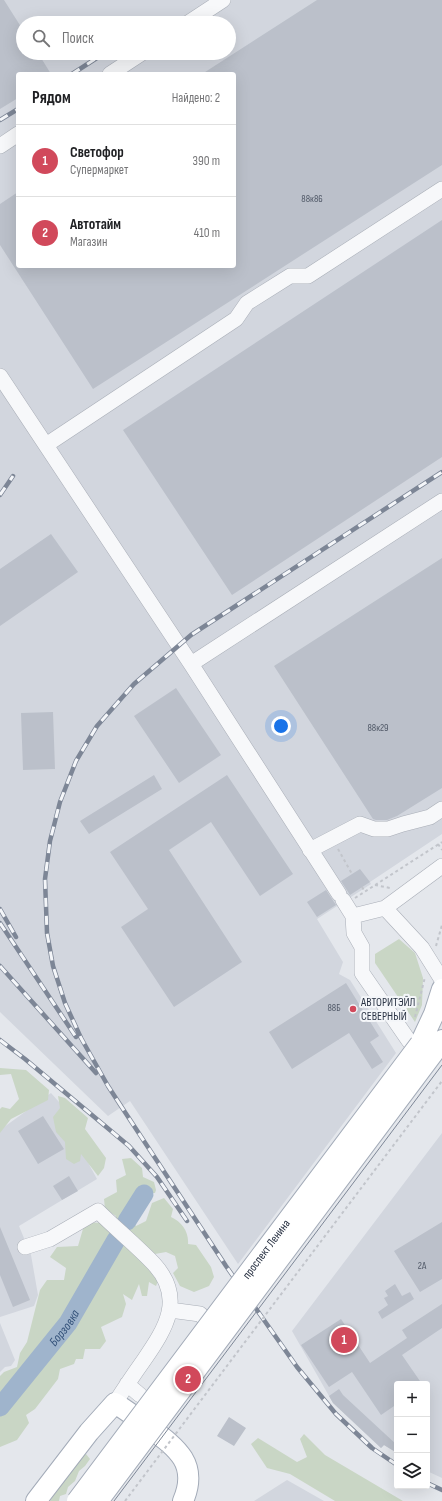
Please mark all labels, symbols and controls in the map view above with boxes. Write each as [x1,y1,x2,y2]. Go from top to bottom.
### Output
search box [16,16,236,60]
icon: search [30,27,52,49]
text: Поиск [62,29,94,48]
text: Рядом [32,88,71,108]
text: Найдено: 2 [172,90,220,106]
text: Светофор [70,143,124,162]
text: 1 [42,153,48,169]
text: 390 m [193,153,220,169]
text: Супермаркет [70,162,128,178]
house number: 88к86 [301,193,323,205]
text: Автотайм [70,215,121,234]
text: 2 [42,225,48,241]
text: 410 m [194,225,220,241]
text: Магазин [70,234,107,250]
your location [271,716,291,736]
house number: 88к29 [367,722,389,734]
place label: АВТОРИТЭЙЛ СЕВЕРНЫЙ [360,995,416,1024]
house number: 88Б [327,1002,341,1014]
marker: АВТОРИТЭЙЛ СЕВЕРНЫЙ [348,1004,358,1014]
street label: проспект Ленина [239,1216,294,1282]
house number: 2А [418,1260,427,1272]
water label: Борзовка [46,1306,83,1349]
pin: 1 [331,1325,357,1355]
pin: 2 [175,1364,201,1394]
map controls [394,1381,430,1489]
button: + [394,1381,430,1417]
button: − [394,1417,430,1453]
button: layers [394,1453,430,1489]

